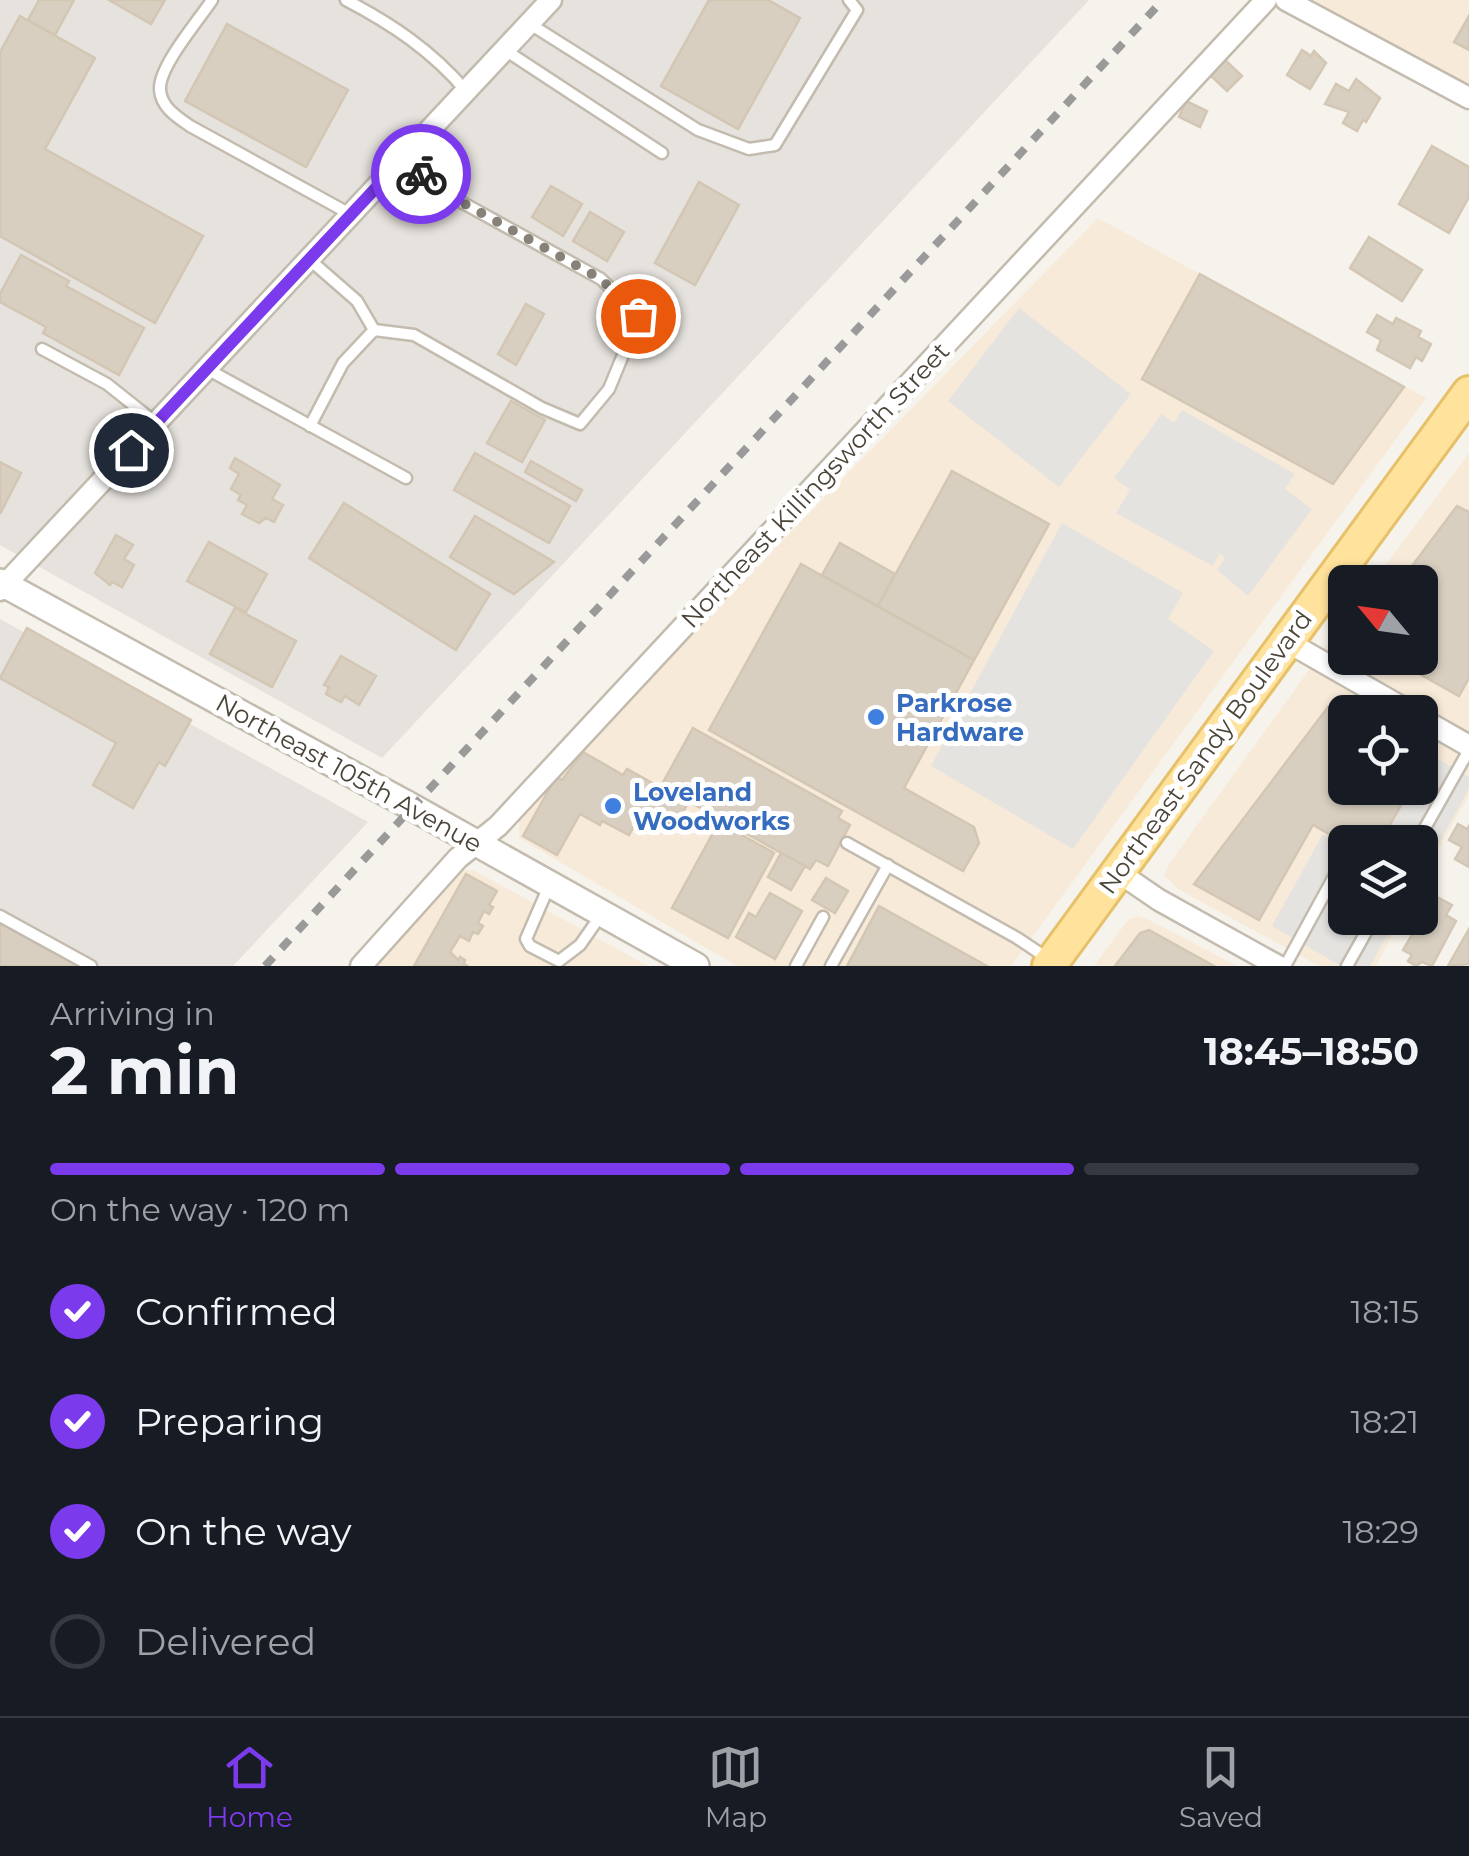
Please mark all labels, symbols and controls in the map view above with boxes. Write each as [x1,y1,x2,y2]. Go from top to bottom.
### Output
courier [371,124,471,224]
icon: bike [394,147,449,202]
pin [596,274,681,359]
icon: bag [611,289,666,344]
street label: Northeast Killingsworth Street [675,336,955,634]
pin [89,408,174,493]
icon: home [104,423,159,478]
north arrow [1328,565,1438,675]
map controls [1328,565,1438,935]
street label: Northeast Sandy Boulevard [1092,604,1318,900]
street label: Northeast 105th Avenue [211,687,487,859]
place label: Parkrose Hardware [896,688,1024,747]
button: locate [1328,695,1438,805]
marker: Parkrose Hardware [865,706,887,728]
place label: Loveland Woodworks [633,777,790,836]
marker: Loveland Woodworks [602,795,624,817]
button: layers [1328,825,1438,935]
text: Arriving in [50,994,215,1033]
text: 18:45–18:50 [1204,1028,1419,1075]
text: 2 min [50,1031,239,1110]
text: On the way · 120 m [50,1190,350,1229]
icon: check [50,1284,105,1339]
text: Confirmed [135,1288,338,1335]
text: 18:15 [1351,1292,1419,1331]
icon: check [50,1394,105,1449]
text: Preparing [135,1398,324,1445]
text: 18:21 [1351,1402,1419,1441]
icon: check [50,1504,105,1559]
text: On the way [135,1508,352,1555]
text: 18:29 [1343,1512,1419,1551]
text: Delivered [135,1618,316,1665]
tab: Home [206,1740,293,1834]
tab: Map [705,1740,767,1834]
tab: Saved [1179,1740,1263,1834]

